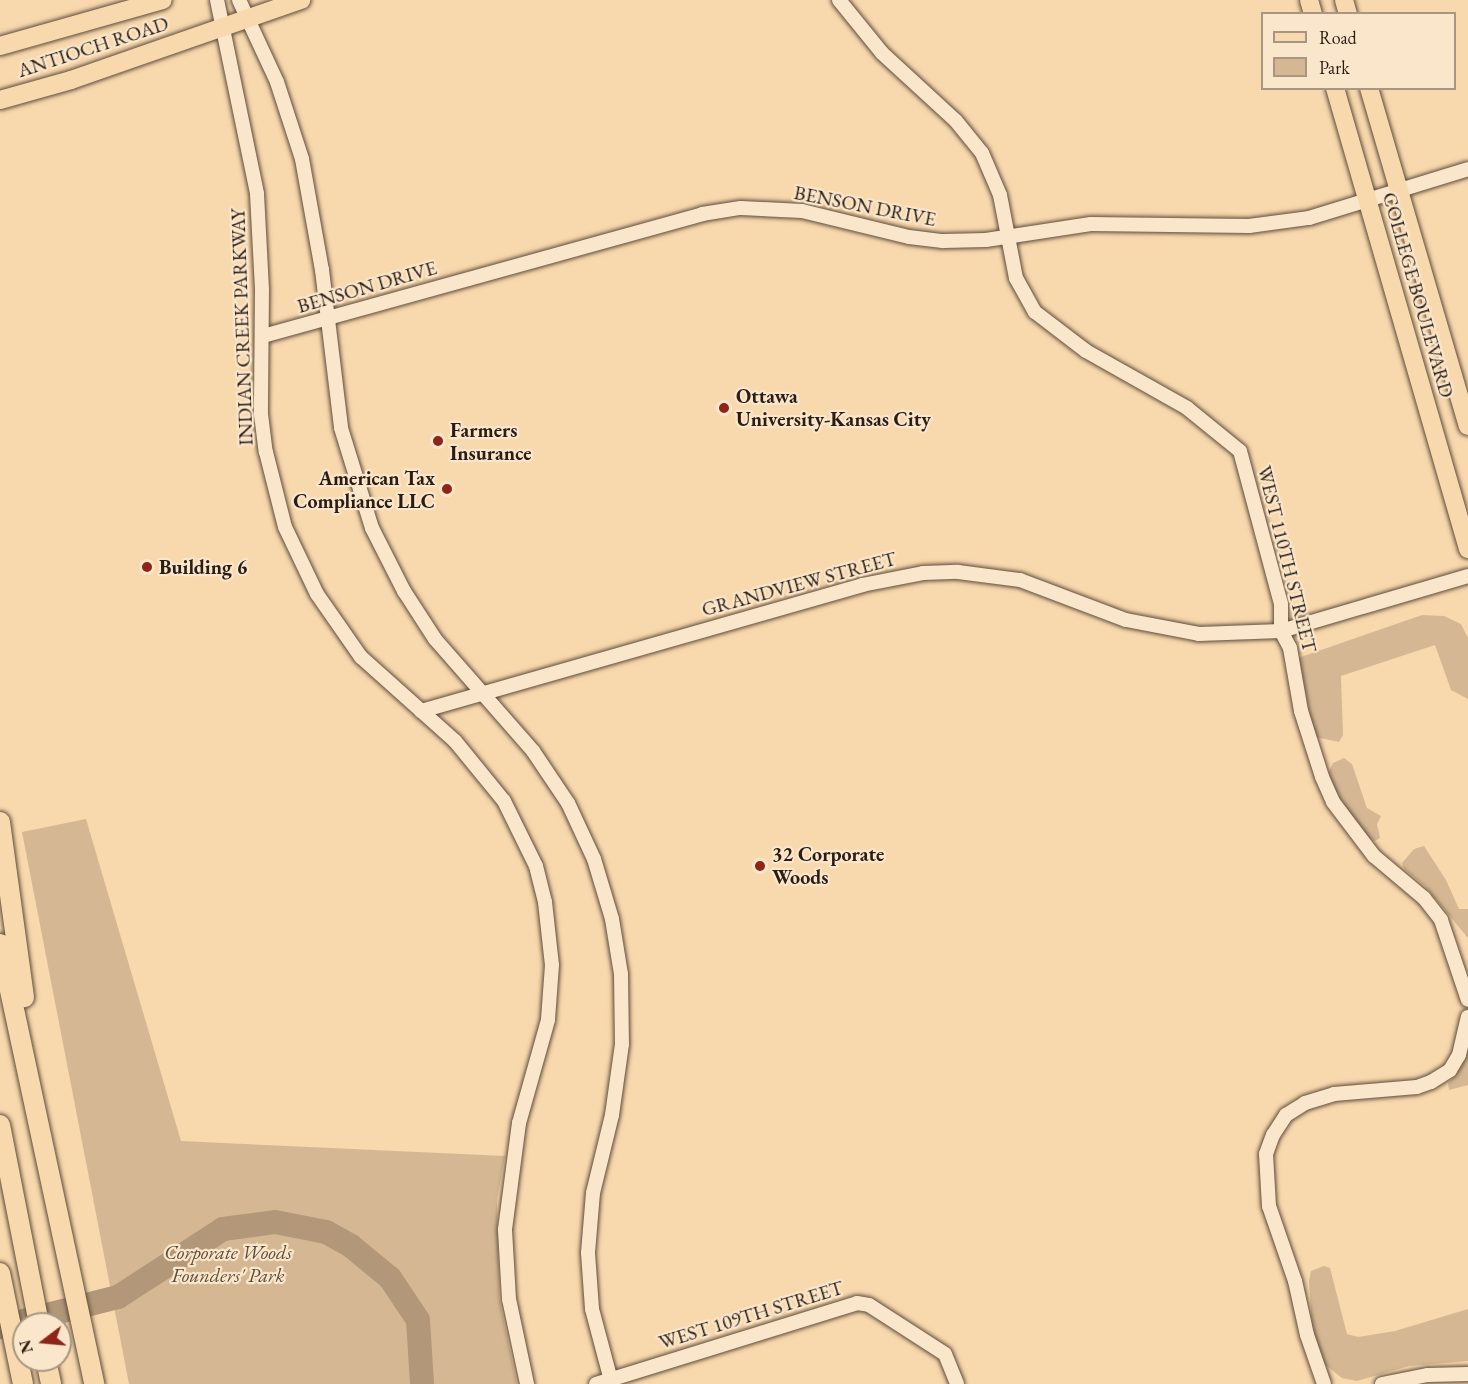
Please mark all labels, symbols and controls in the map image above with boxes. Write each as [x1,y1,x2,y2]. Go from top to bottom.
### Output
street label: ANTIOCH ROAD [14,11,172,83]
legend [1261,12,1456,90]
text: Road [1319,26,1357,49]
text: Park [1319,56,1350,79]
street label: BENSON DRIVE [792,180,938,232]
street label: COLLEGE BOULEVARD [1377,189,1459,401]
street label: INDIAN CREEK PARKWAY [226,208,258,446]
street label: BENSON DRIVE [294,256,440,318]
place label: Ottawa University-Kansas City [736,384,931,431]
marker: Ottawa University-Kansas City [717,401,731,415]
place label: Farmers Insurance [450,418,532,465]
marker: Farmers Insurance [431,434,445,448]
street label: WEST 110TH STREET [1252,463,1322,655]
place label: American Tax Compliance LLC [293,466,435,513]
marker: American Tax Compliance LLC [440,482,454,496]
street label: GRANDVIEW STREET [699,546,899,622]
place label: Building 6 [159,555,247,579]
marker: Building 6 [140,560,154,574]
place label: 32 Corporate Woods [772,843,884,890]
marker: 32 Corporate Woods [753,859,767,873]
park label: Corporate Woods Founders' Park [164,1240,292,1287]
street label: WEST 109TH STREET [656,1276,846,1354]
north arrow [12,1312,72,1372]
text: N [14,1337,38,1356]

